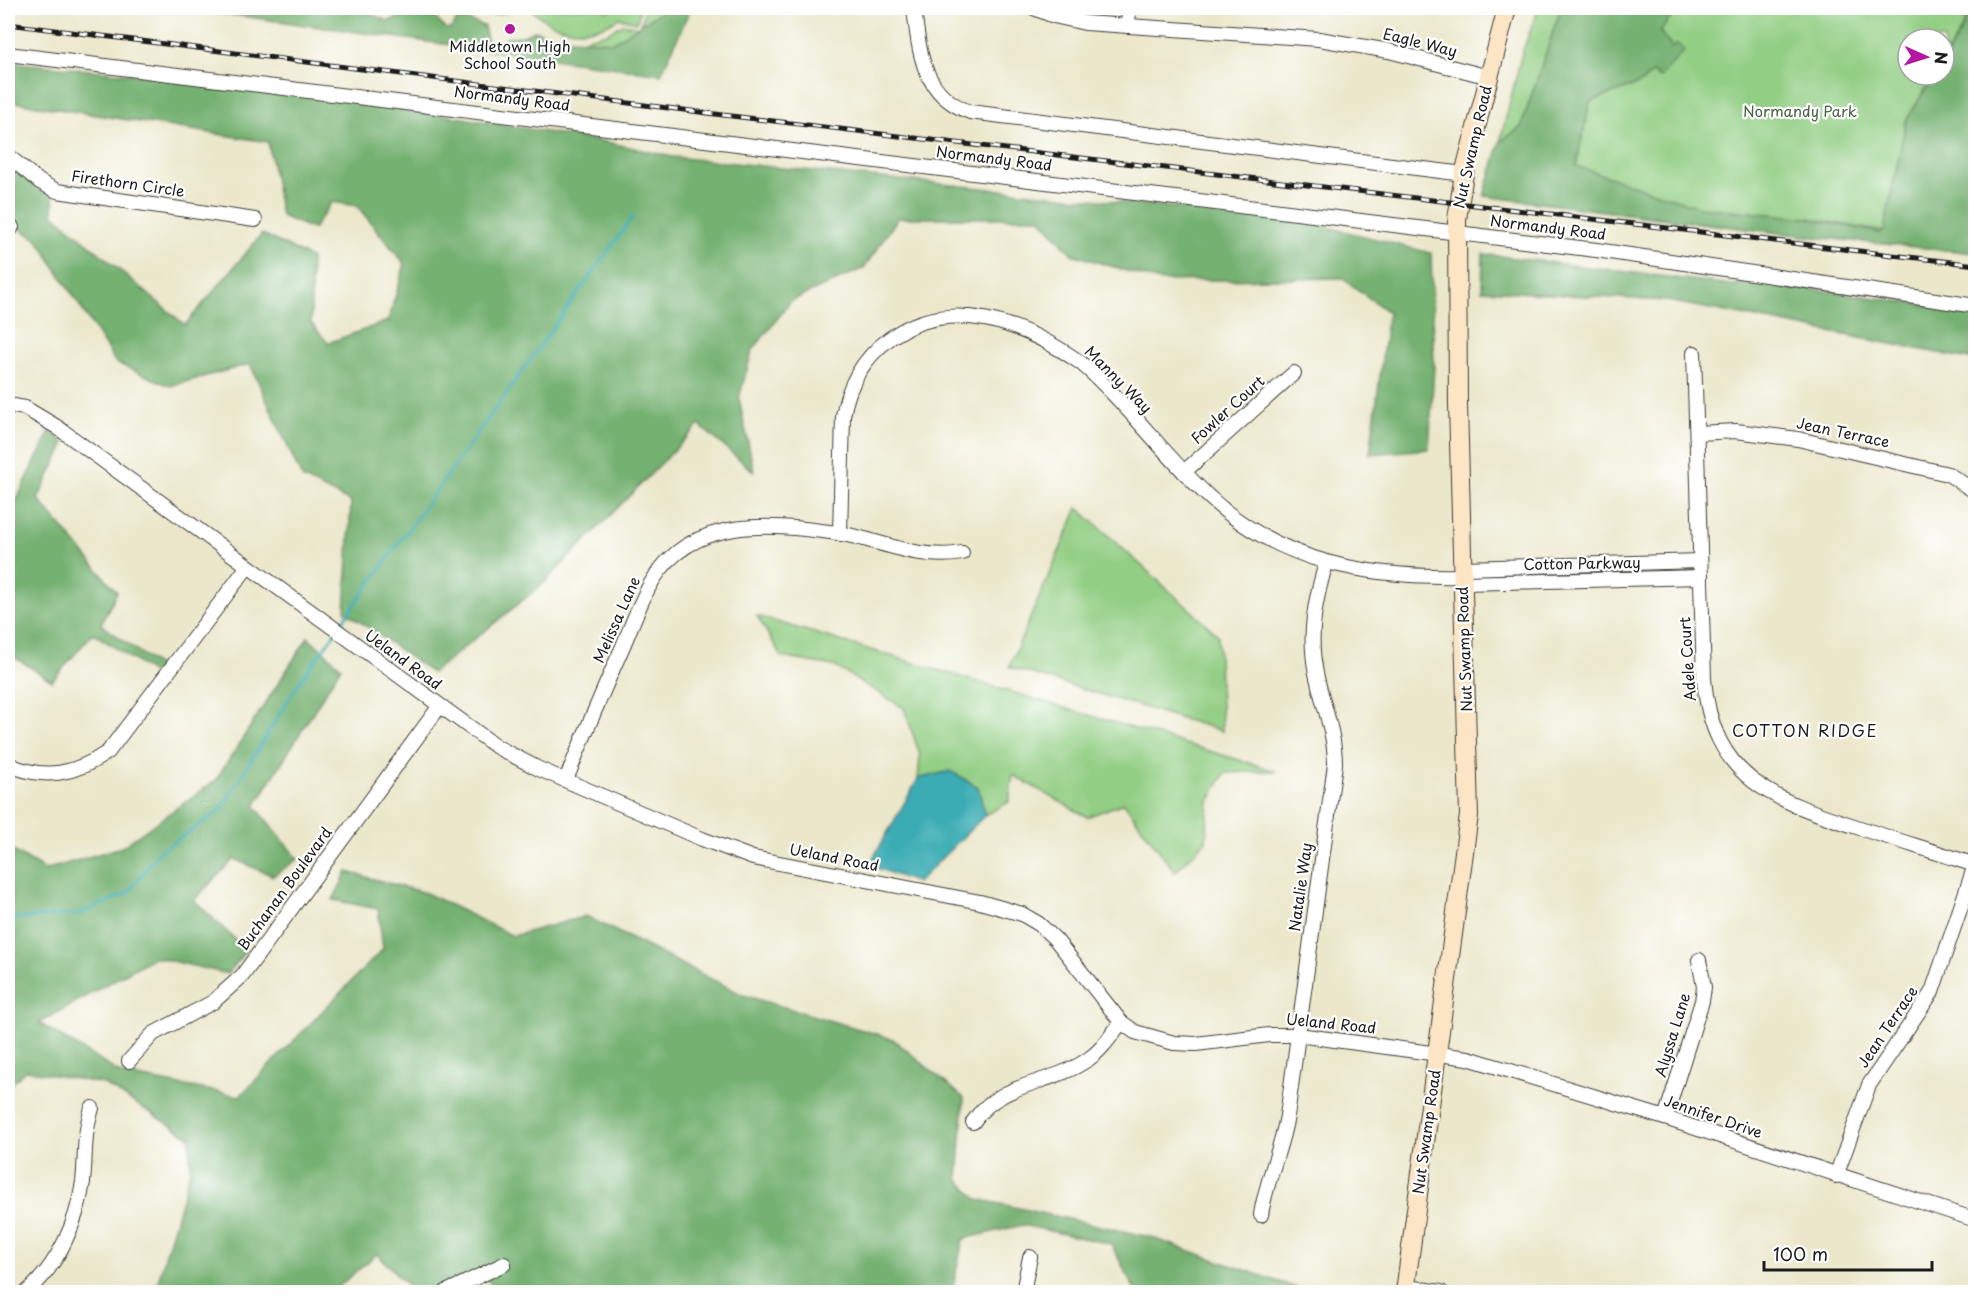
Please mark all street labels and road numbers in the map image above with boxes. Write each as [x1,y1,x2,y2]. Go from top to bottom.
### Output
street label: Eagle Way [1381,21,1460,62]
street label: Normandy Road [453,79,571,116]
street label: Nut Swamp Road [1446,83,1497,210]
street label: Normandy Road [935,139,1053,176]
street label: Firethorn Circle [70,163,186,202]
street label: Normandy Road [1489,208,1607,245]
street label: Manny Way [1080,340,1158,418]
street label: Fowler Court [1185,369,1269,448]
street label: Jean Terrace [1795,410,1892,453]
street label: Cotton Parkway [1523,550,1641,575]
street label: Melissa Lane [586,572,645,666]
street label: Nut Swamp Road [1450,586,1477,712]
street label: Adele Court [1672,616,1701,702]
street label: Ueland Road [361,623,447,695]
street label: Buchanan Boulevard [231,821,337,955]
street label: Ueland Road [788,837,881,876]
street label: Natalie Way [1282,841,1317,933]
street label: Jean Terrace [1851,981,1923,1072]
street label: Alyssa Lane [1648,990,1695,1080]
street label: Ueland Road [1285,1006,1377,1039]
street label: Nut Swamp Road [1405,1068,1446,1196]
street label: Jennifer Drive [1661,1088,1766,1143]

